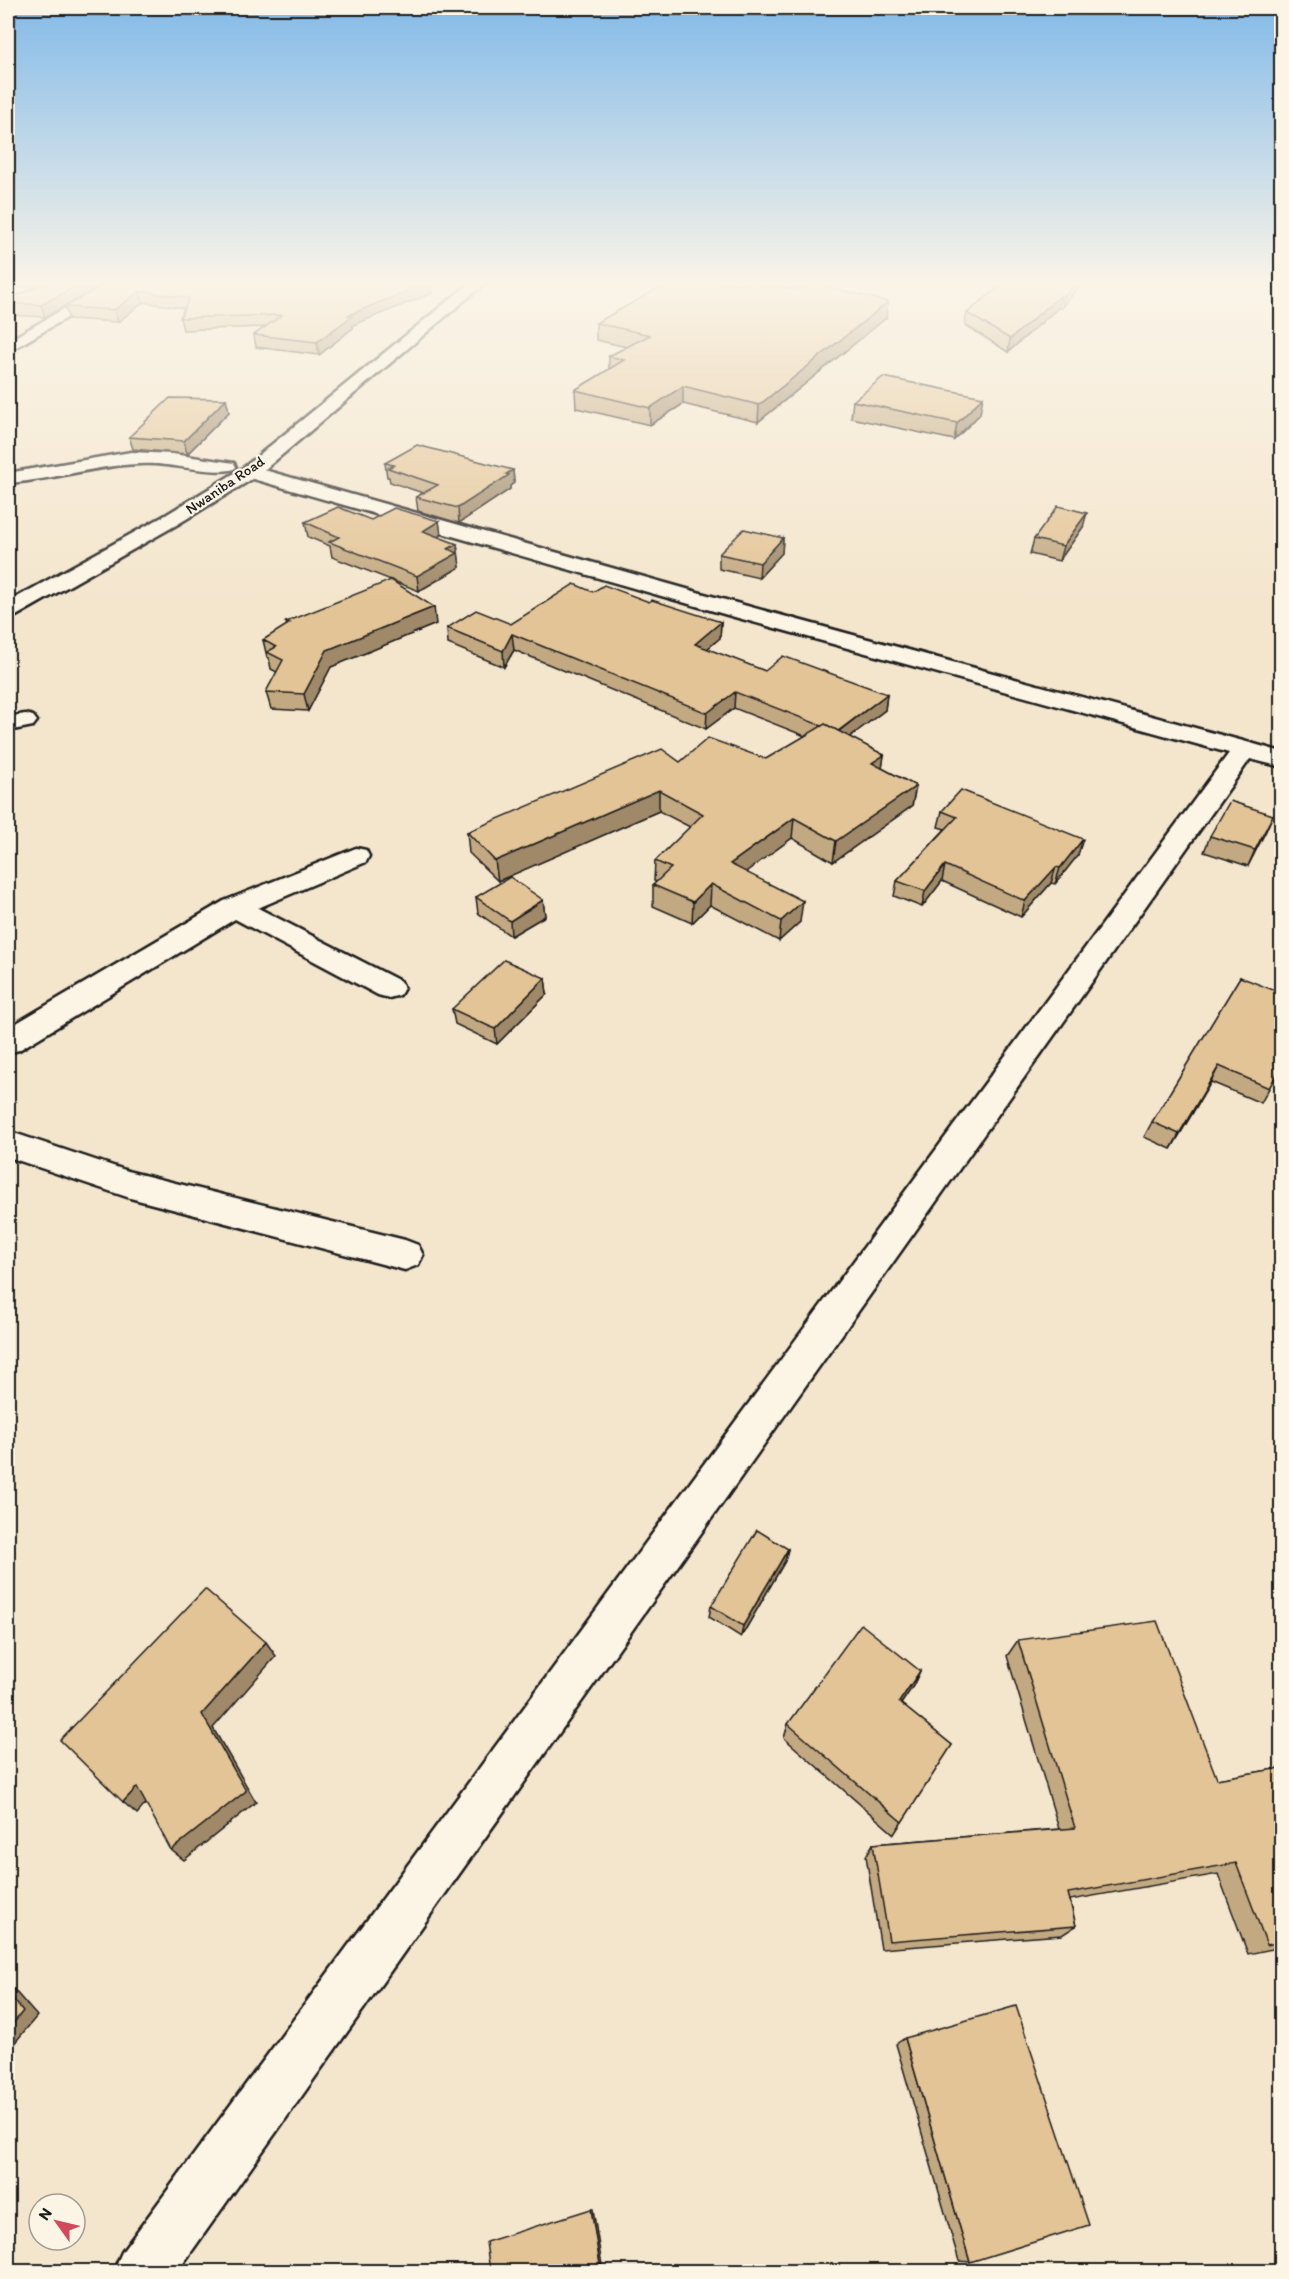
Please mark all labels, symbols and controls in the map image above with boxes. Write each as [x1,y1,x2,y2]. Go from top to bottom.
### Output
street label: Nwaniba Road [182,452,268,518]
north arrow [27,2192,87,2252]
text: N [34,2204,56,2224]

